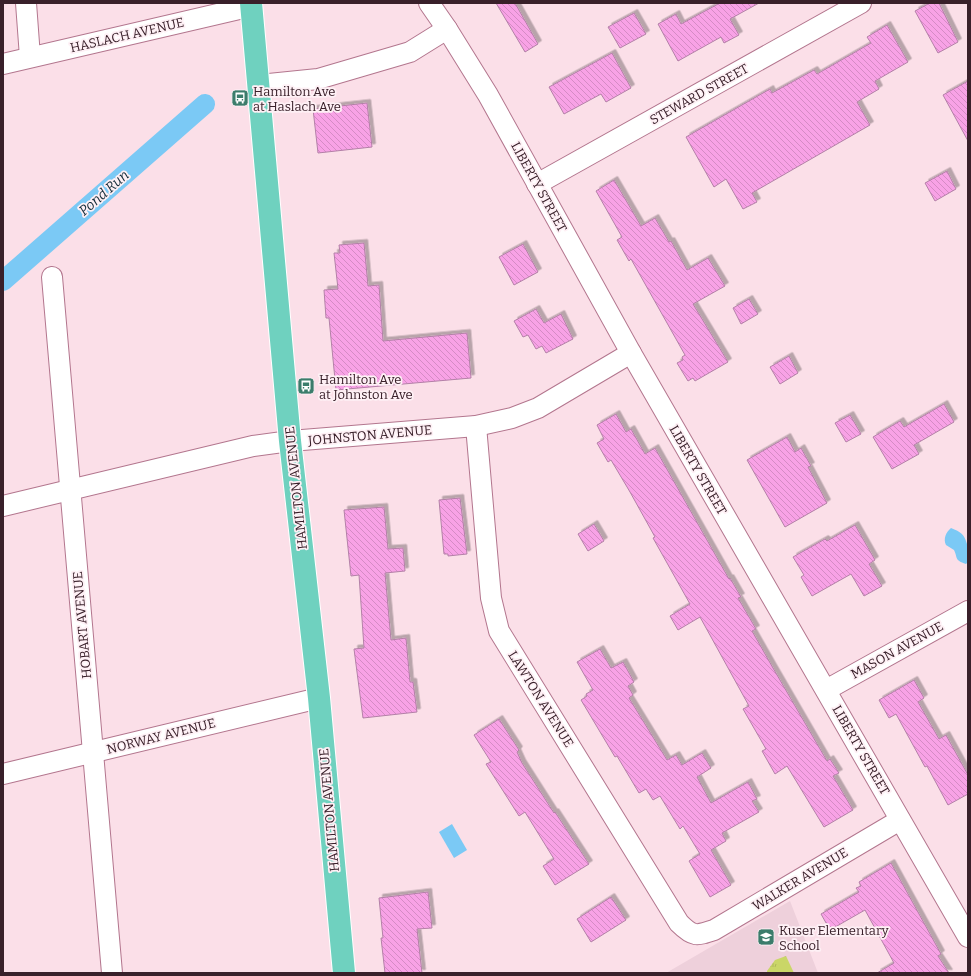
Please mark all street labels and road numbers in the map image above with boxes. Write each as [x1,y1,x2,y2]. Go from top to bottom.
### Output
street label: HASLACH AVENUE [69,15,185,55]
street label: STEWARD STREET [647,61,751,127]
street label: LIBERTY STREET [508,139,570,235]
street label: JOHNSTON AVENUE [306,422,433,448]
street label: LIBERTY STREET [666,423,730,518]
street label: HAMILTON AVENUE [282,426,310,550]
street label: HOBART AVENUE [70,571,94,679]
street label: MASON AVENUE [848,618,946,682]
street label: LAWTON AVENUE [505,648,577,750]
street label: LIBERTY STREET [829,703,893,798]
street label: NORWAY AVENUE [105,715,217,757]
street label: HAMILTON AVENUE [316,748,342,872]
street label: WALKER AVENUE [749,845,851,913]

